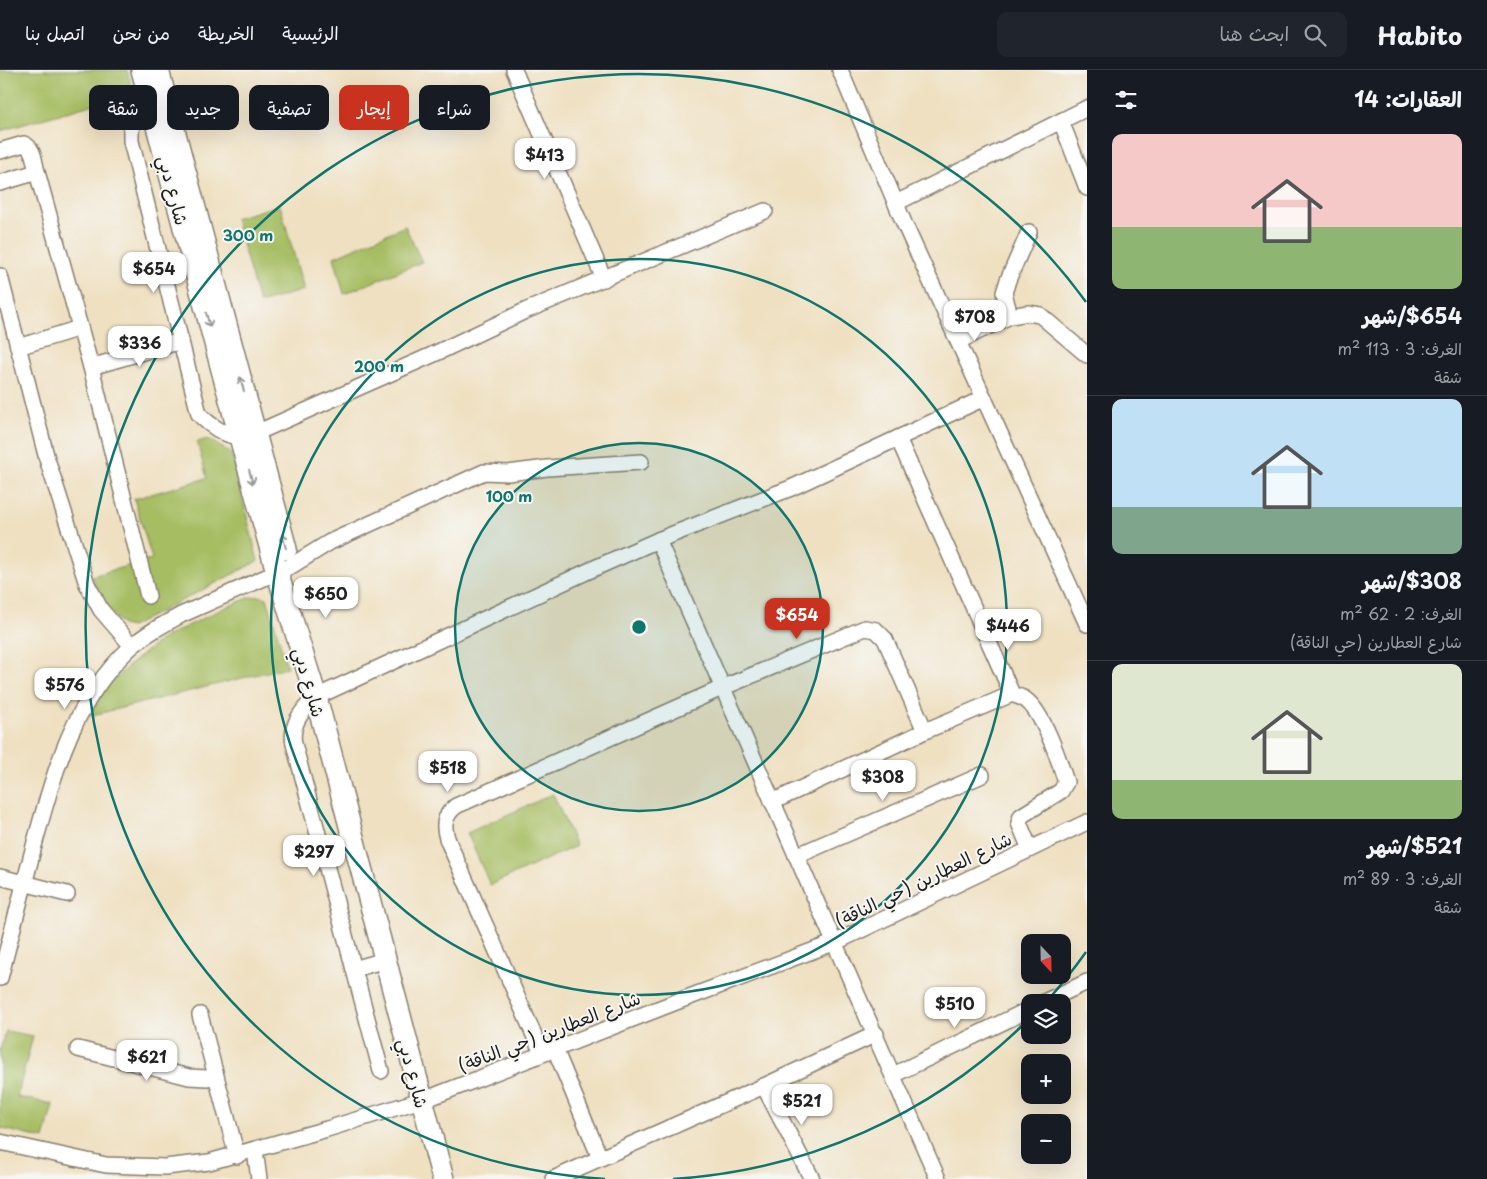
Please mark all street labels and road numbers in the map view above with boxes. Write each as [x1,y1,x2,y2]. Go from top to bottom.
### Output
street label: شارع دبي [148,152,196,229]
street label: شارع دبي [283,644,333,721]
street label: شارع العطارين (حي الناقة) [830,824,1018,937]
street label: شارع العطارين (حي الناقة) [454,984,646,1082]
street label: شارع دبي [388,1035,436,1112]

